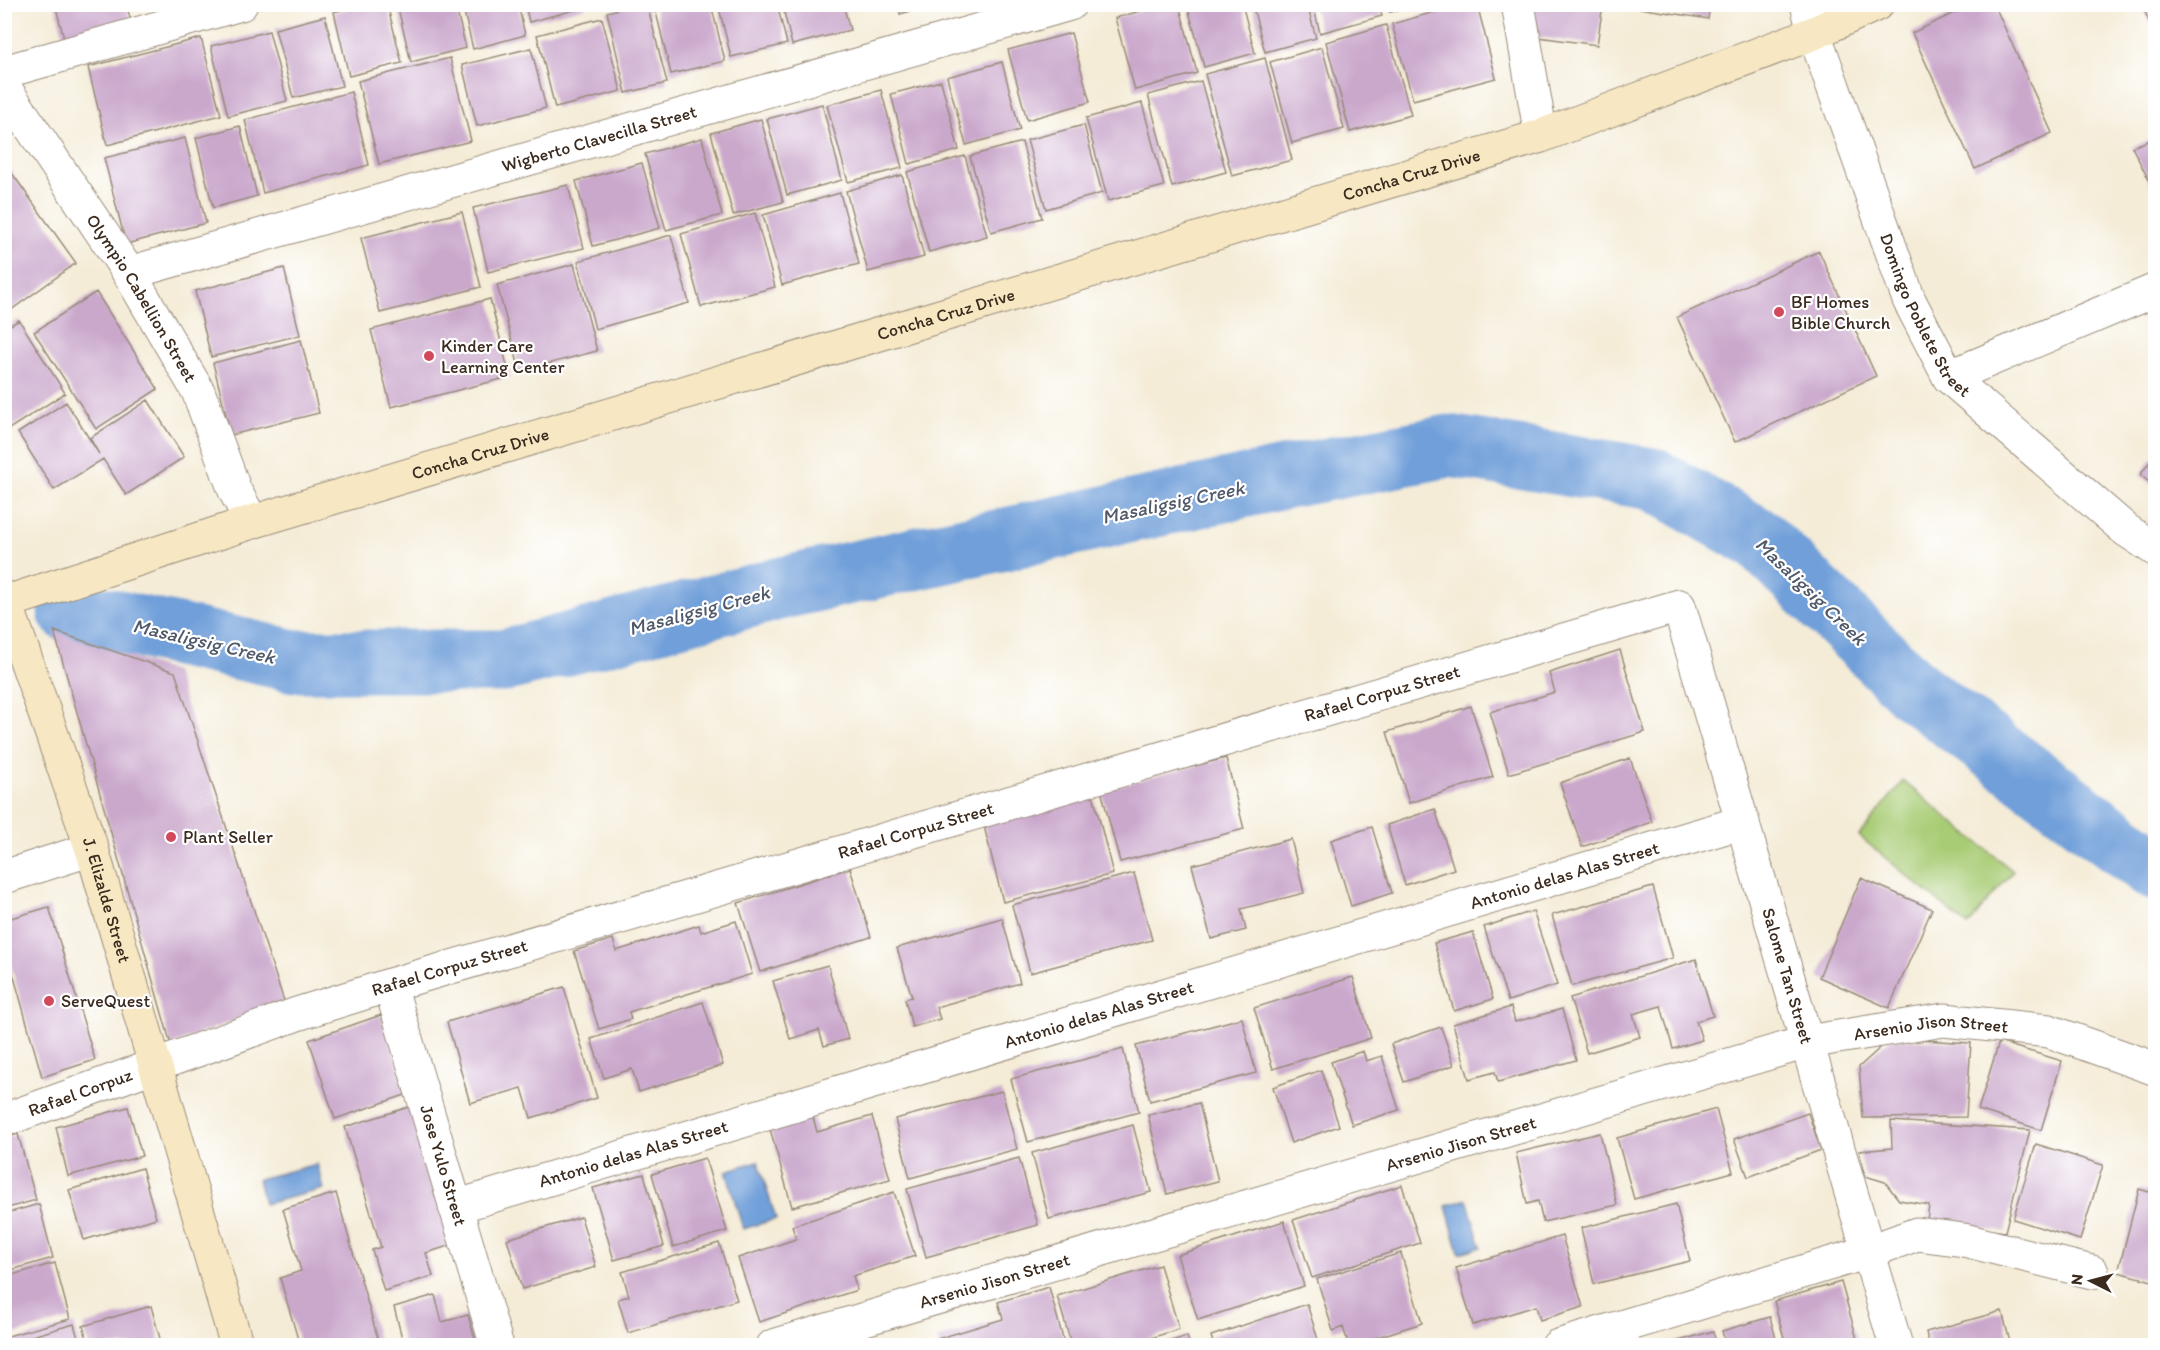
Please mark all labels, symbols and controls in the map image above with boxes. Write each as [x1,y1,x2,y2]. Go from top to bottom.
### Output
street label: Wigberto Clavecilla Street [499,100,699,177]
street label: Concha Cruz Drive [1340,144,1483,206]
street label: Olympio Cabellion Street [81,210,202,386]
street label: Domingo Poblete Street [1875,230,1975,402]
street label: Concha Cruz Drive [874,283,1017,345]
place label: BF Homes Bible Church [1791,291,1891,334]
marker: BF Homes Bible Church [1772,305,1786,319]
place label: Kinder Care Learning Center [441,335,565,378]
marker: Kinder Care Learning Center [422,349,436,363]
street label: Concha Cruz Drive [409,423,552,485]
water label: Masaligsig Creek [1100,475,1248,529]
water label: Masaligsig Creek [1751,532,1873,651]
water label: Masaligsig Creek [626,579,774,640]
water label: Masaligsig Creek [131,613,279,669]
street label: Rafael Corpuz Street [1302,660,1463,727]
street label: Rafael Corpuz Street [835,797,996,864]
place label: Plant Seller [183,826,274,848]
marker: Plant Seller [164,830,178,844]
street label: J. Elizalde Street [78,834,136,966]
street label: Antonio delas Alas Street [1467,837,1662,914]
street label: Salome Tan Street [1757,905,1818,1047]
street label: Rafael Corpuz Street [369,934,530,1001]
street label: Antonio delas Alas Street [1002,976,1196,1053]
place label: ServeQuest [61,990,150,1012]
marker: ServeQuest [42,994,56,1008]
street label: Arsenio Jison Street [1852,1009,2009,1045]
street label: Rafael Corpuz [25,1064,135,1121]
street label: Jose Yulo Street [415,1102,472,1229]
street label: Arsenio Jison Street [1383,1111,1539,1176]
street label: Antonio delas Alas Street [536,1115,731,1192]
street label: Arsenio Jison Street [917,1248,1073,1313]
north arrow [2061,1251,2121,1311]
text: N [2067,1273,2087,1286]

